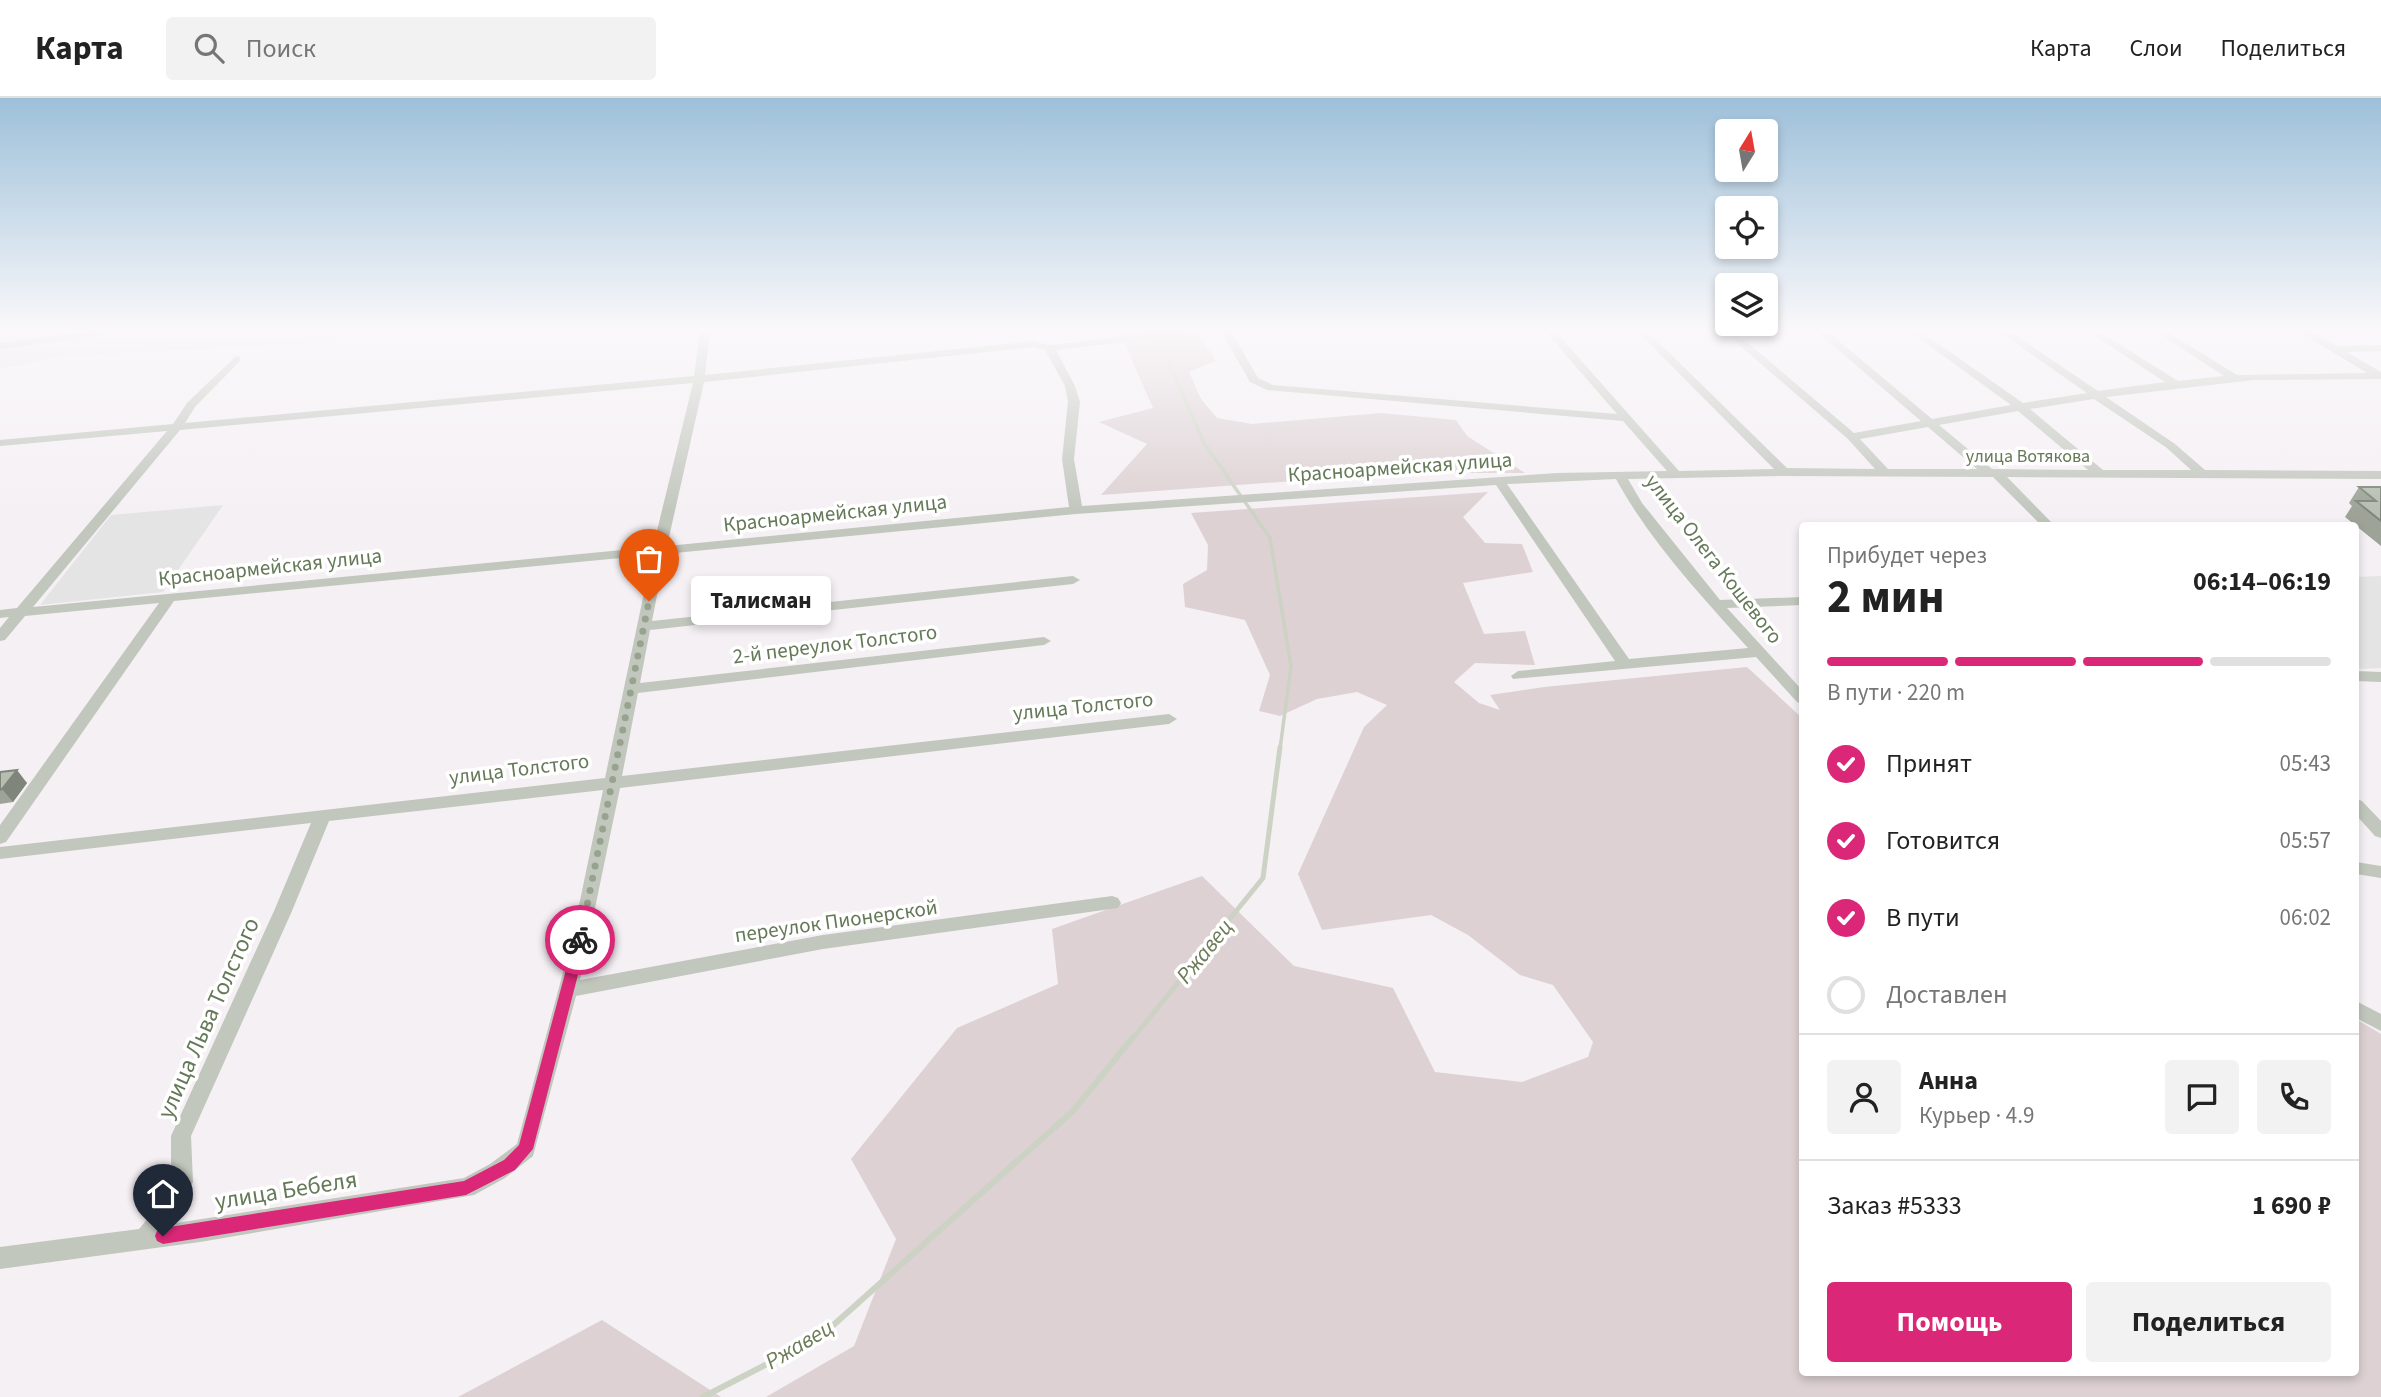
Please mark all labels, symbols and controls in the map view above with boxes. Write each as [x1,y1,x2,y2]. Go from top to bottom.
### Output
search box [166,17,656,80]
text: Карта [35,25,124,72]
icon: search [190,29,228,67]
text: Поиск [246,30,316,67]
text: Карта [2030,31,2092,66]
text: Слои [2130,31,2183,66]
text: Поделиться [2221,31,2346,66]
north arrow [1715,119,1778,182]
map controls [1715,119,1778,336]
button: locate [1715,196,1778,259]
button: layers [1715,273,1778,336]
street label: Красноармейская улица [1287,444,1513,490]
street label: улица Вотякова [1966,444,2090,469]
street label: улица Олега Кошевого [1638,468,1790,650]
street label: Красноармейская улица [722,486,948,540]
pin [619,529,679,601]
text: Прибудет через [1827,539,1987,572]
street label: Красноармейская улица [157,540,383,594]
icon: bag [630,540,668,578]
text: 06:14–06:19 [2193,563,2331,600]
text: 2 мин [1827,565,1944,630]
callout: Талисман [691,576,831,626]
text: Талисман [710,584,812,617]
street label: 2-й переулок Толстого [731,617,939,671]
text: В пути · 220 m [1827,676,1965,709]
street label: улица Толстого [1011,684,1155,728]
icon: check [1827,745,1865,783]
text: Принят [1886,745,1972,782]
street label: улица Толстого [447,746,591,792]
text: 05:43 [2280,747,2331,780]
icon: check [1827,822,1865,860]
text: Готовится [1886,822,2000,859]
text: 05:57 [2280,824,2331,857]
street label: переулок Пионерской [733,892,939,950]
icon: check [1827,899,1865,937]
text: В пути [1886,899,1960,936]
text: 06:02 [2280,901,2331,934]
courier [545,905,615,975]
street label: улица Льва Толстого [148,912,269,1124]
water label: Ржавец [1168,912,1241,991]
icon: bike [561,921,599,959]
text: Доставлен [1886,976,2008,1013]
button: person [1827,1060,1901,1134]
button: chat [2165,1060,2239,1134]
button: phone [2257,1060,2331,1134]
text: Анна [1919,1062,1978,1099]
text: Курьер · 4.9 [1919,1099,2034,1132]
street label: улица Бебеля [212,1162,360,1219]
pin [133,1164,193,1236]
icon: home [144,1175,182,1213]
text: Заказ #5333 [1827,1187,1962,1224]
text: 1 690 ₽ [2252,1187,2331,1224]
button: Помощь [1827,1282,2072,1362]
button: Поделиться [2086,1282,2331,1362]
water label: Ржавец [759,1311,840,1378]

